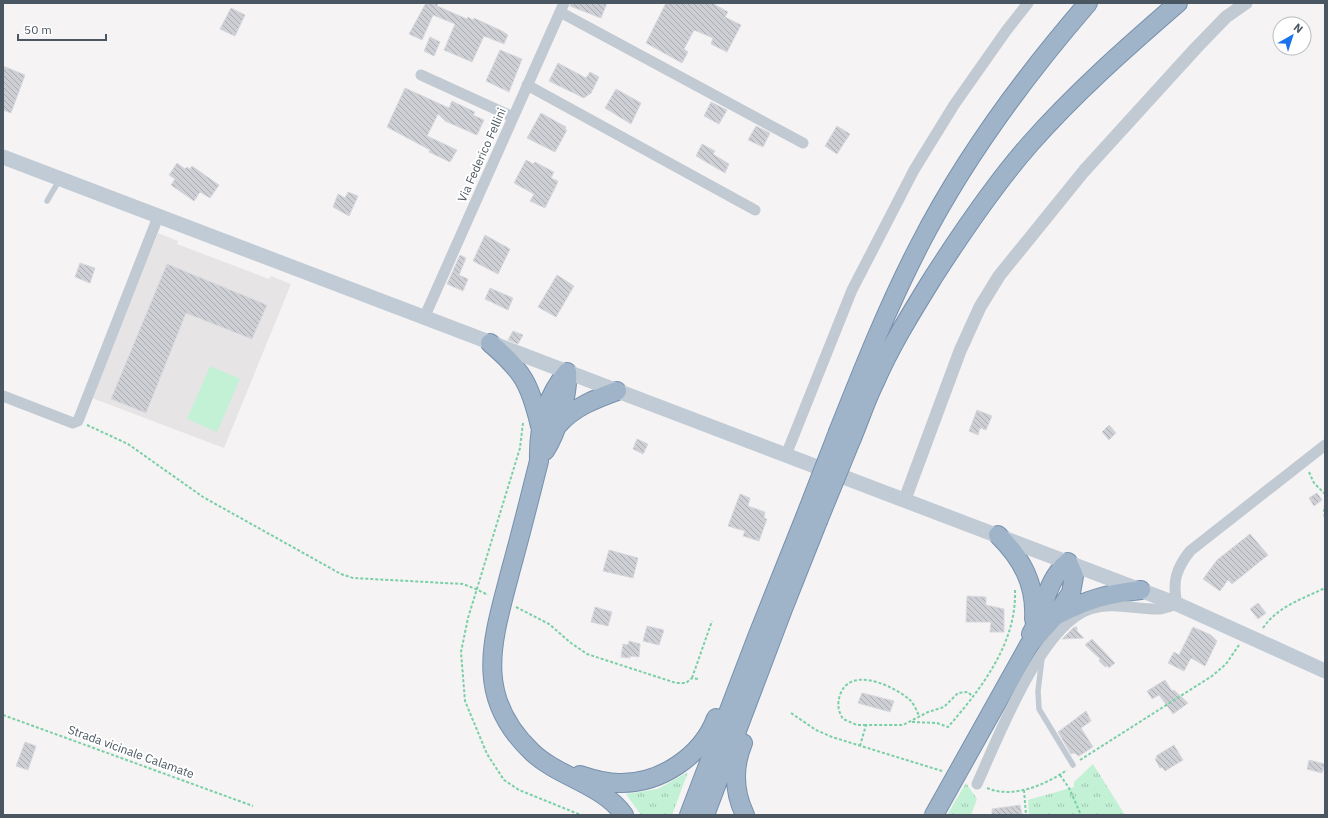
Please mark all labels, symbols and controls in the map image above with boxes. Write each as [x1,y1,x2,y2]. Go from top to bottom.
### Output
scale bar [18,16,106,42]
north arrow [1272,16,1312,56]
text: N [1291,20,1306,36]
text: 50 m [24,22,52,37]
street label: Via Federico Fellini [454,105,509,204]
street label: Strada vicinale Calamate [66,722,197,781]

